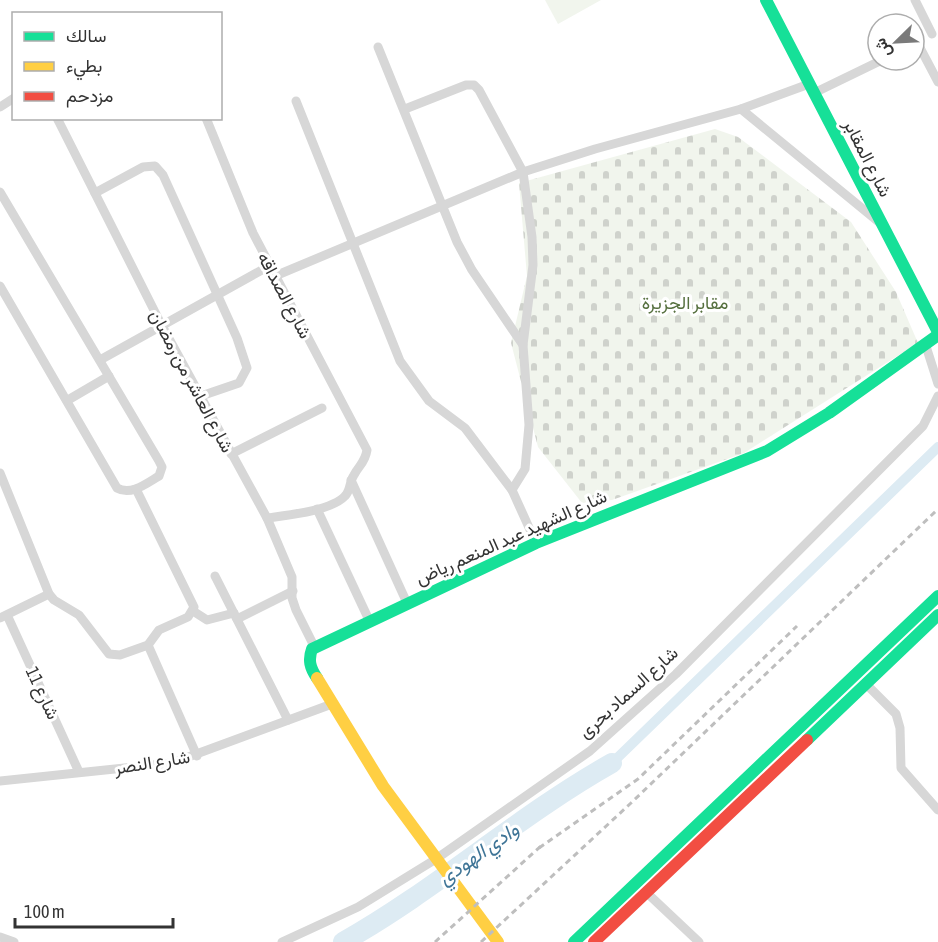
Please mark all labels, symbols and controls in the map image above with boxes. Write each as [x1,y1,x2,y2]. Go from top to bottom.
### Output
legend [12,12,222,120]
north arrow [866,12,926,72]
text: سالك [66,25,106,46]
text: ش [870,35,895,61]
text: بطيء [66,55,102,81]
text: مزدحم [66,85,113,108]
street label: شارع المقابر [837,115,896,201]
street label: شارع الصداقه [252,248,317,343]
park label: مقابر الجزيرة [642,292,728,314]
street label: شارع العاشر من رمضان [144,306,238,457]
street label: شارع الشهيد عبد المنعم رياض [412,485,611,591]
street label: شارع السماد بحرى [574,642,683,744]
street label: شارع 11 [20,663,64,723]
street label: شارع النصر [112,746,192,780]
water label: وادي الهودي [433,817,526,893]
scale bar [15,891,172,929]
text: 100 m [24,901,65,922]

